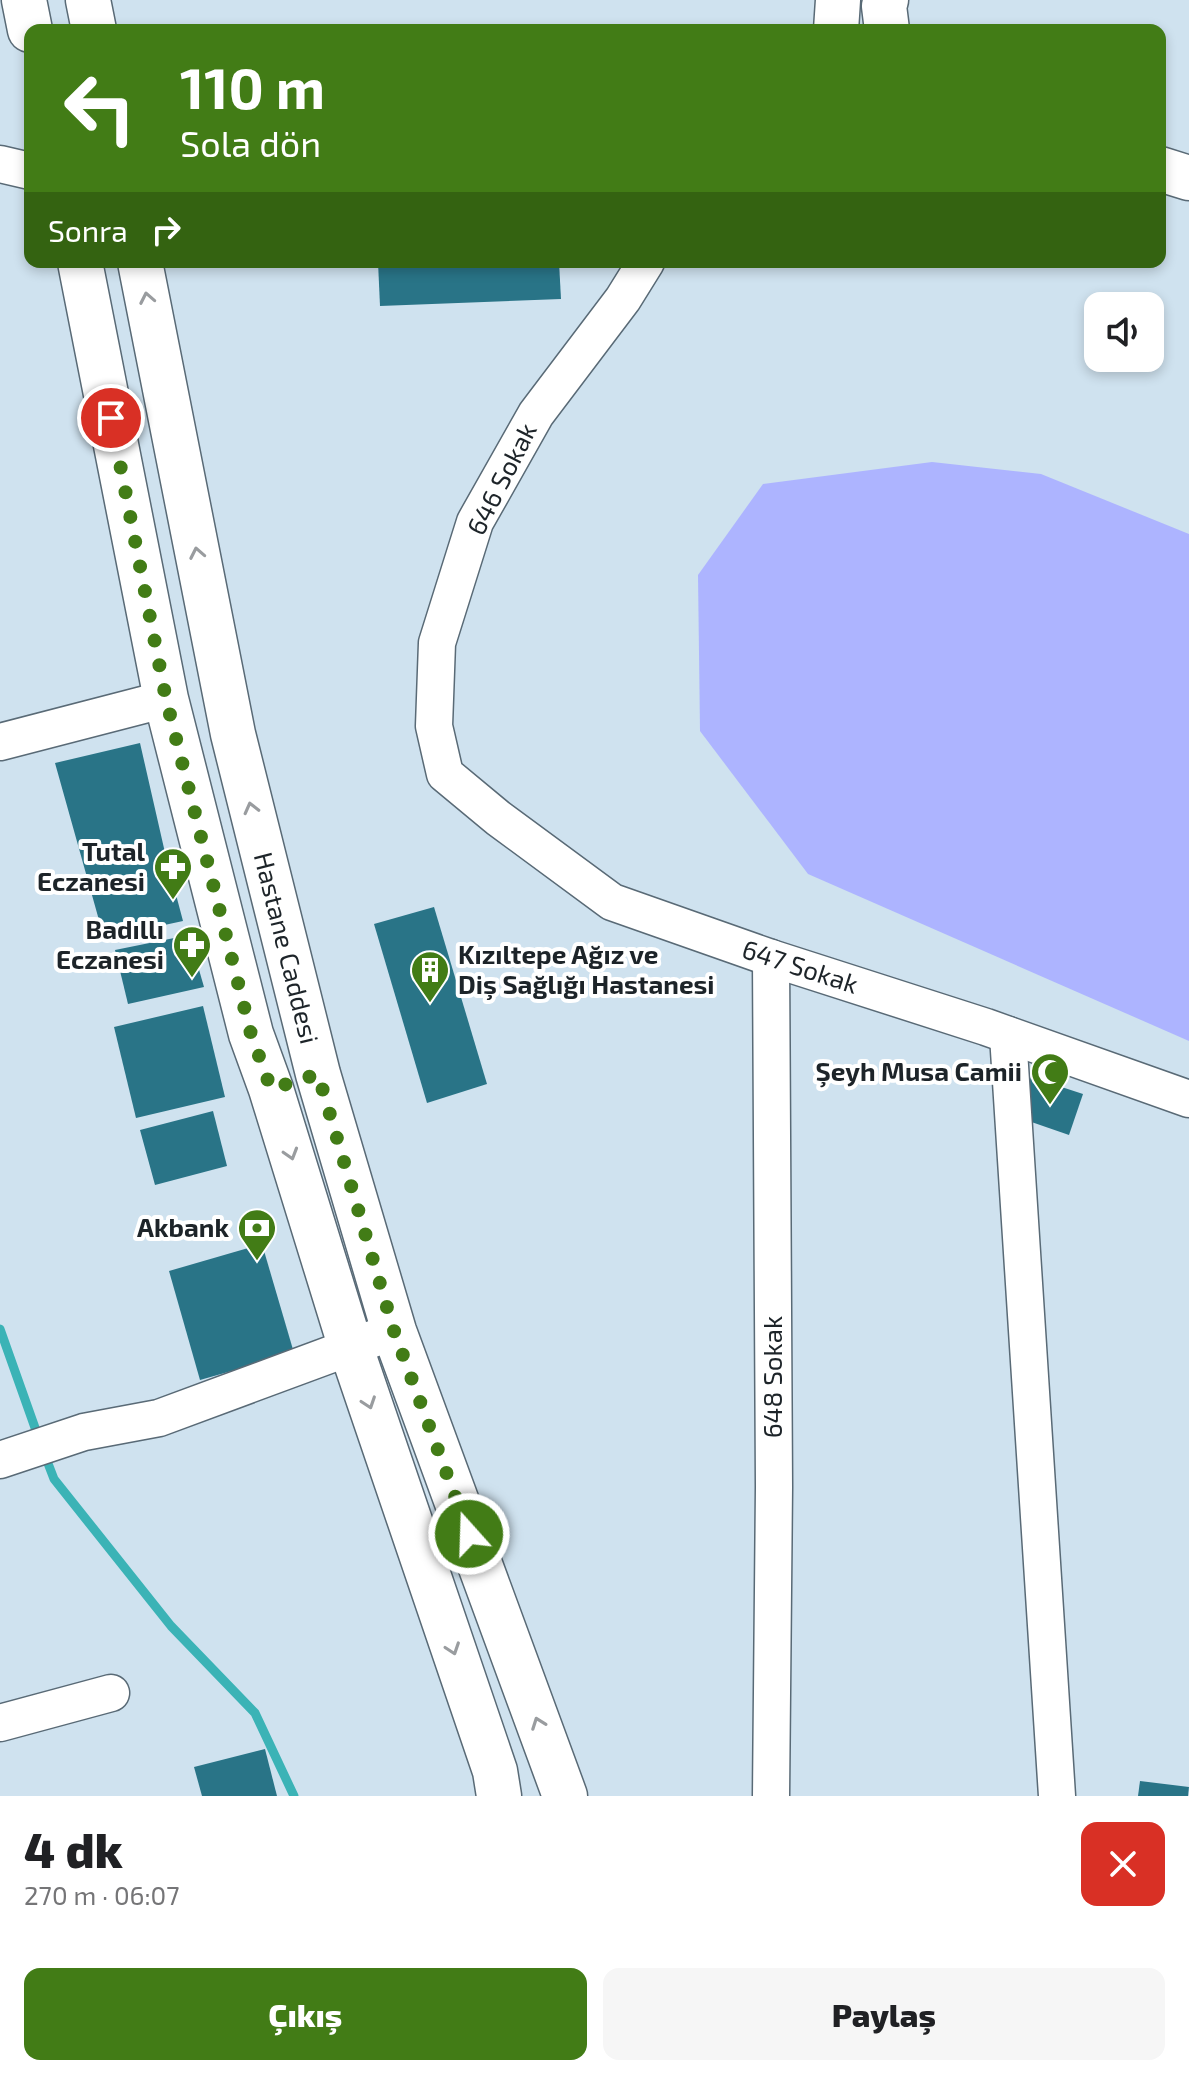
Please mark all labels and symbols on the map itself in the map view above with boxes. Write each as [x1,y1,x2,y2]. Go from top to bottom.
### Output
one-way arrow [139,292,156,305]
pin [77,384,145,452]
street label: 646 Sokak [459,417,542,540]
one-way arrow [190,547,207,560]
one-way arrow [244,801,261,815]
place label: Tutal Eczanesi [37,835,145,896]
pharmacy icon: Tutal Eczanesi [152,846,194,901]
street label: Hastane Caddesi [249,849,326,1047]
place label: Badıllı Eczanesi [56,913,164,974]
pharmacy icon: Badıllı Eczanesi [171,924,213,979]
street label: 647 Sokak [739,932,862,999]
place label: Kızıltepe Ağız ve Diş Sağlığı Hastanesi [458,938,715,1001]
building icon: Kızıltepe Ağız ve Diş Sağlığı Hastanesi [409,949,451,1004]
mosque icon: Şeyh Musa Camii [1029,1051,1071,1106]
place label: Şeyh Musa Camii [815,1055,1022,1088]
one-way arrow [282,1147,298,1161]
bank icon: Akbank [236,1207,278,1262]
place label: Akbank [137,1211,229,1242]
street label: 648 Sokak [756,1316,787,1438]
one-way arrow [360,1395,376,1409]
position arrow [427,1492,511,1576]
one-way arrow [443,1641,459,1655]
one-way arrow [531,1717,548,1731]

